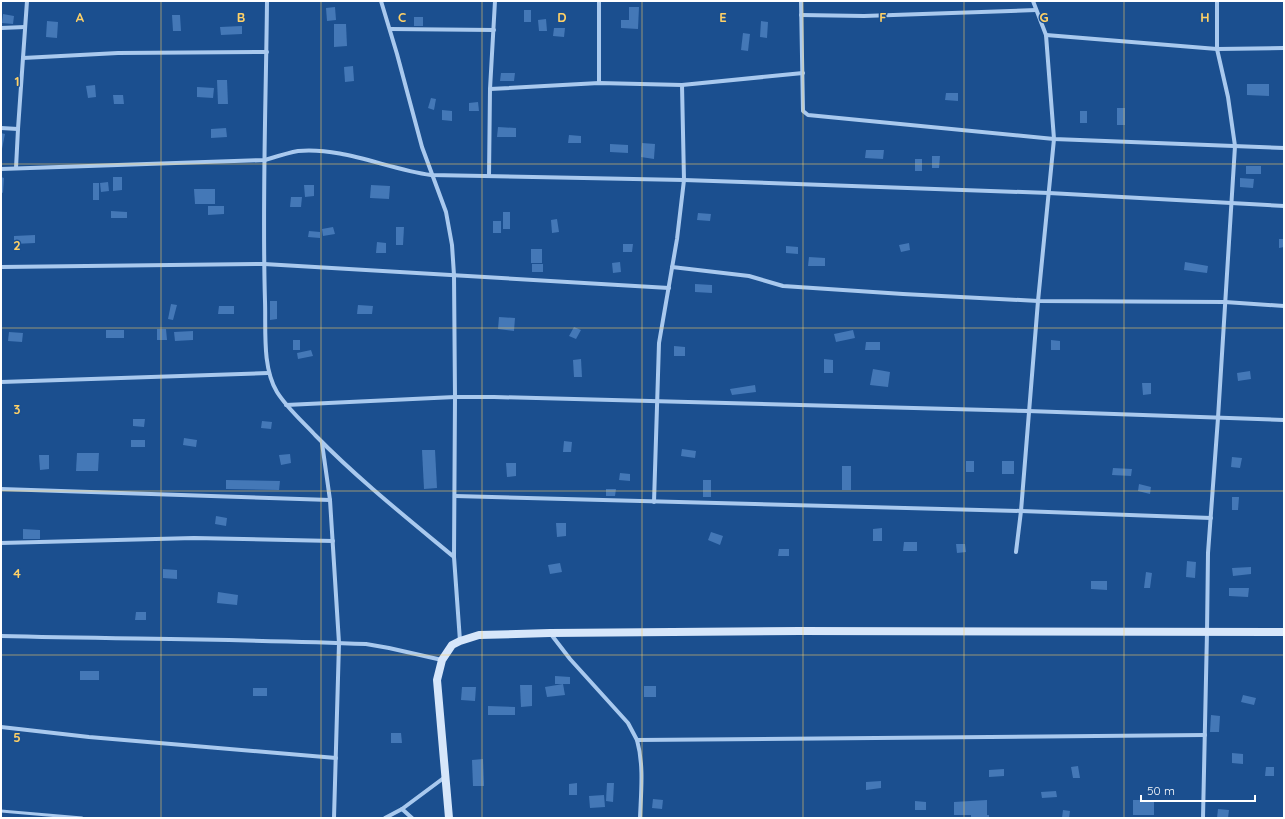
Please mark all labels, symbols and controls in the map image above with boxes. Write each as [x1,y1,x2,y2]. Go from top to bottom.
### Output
text: A [76,9,85,25]
text: B [237,9,245,25]
text: C [398,9,406,25]
text: D [557,9,567,25]
text: E [719,9,727,25]
text: F [879,9,887,25]
text: G [1039,9,1049,25]
text: H [1200,9,1210,25]
text: 1 [14,73,20,89]
text: 2 [13,237,21,253]
text: 3 [14,401,21,417]
text: 4 [13,565,21,581]
text: 5 [13,729,21,745]
scale bar [1141,777,1255,803]
text: 50 m [1147,783,1175,798]

